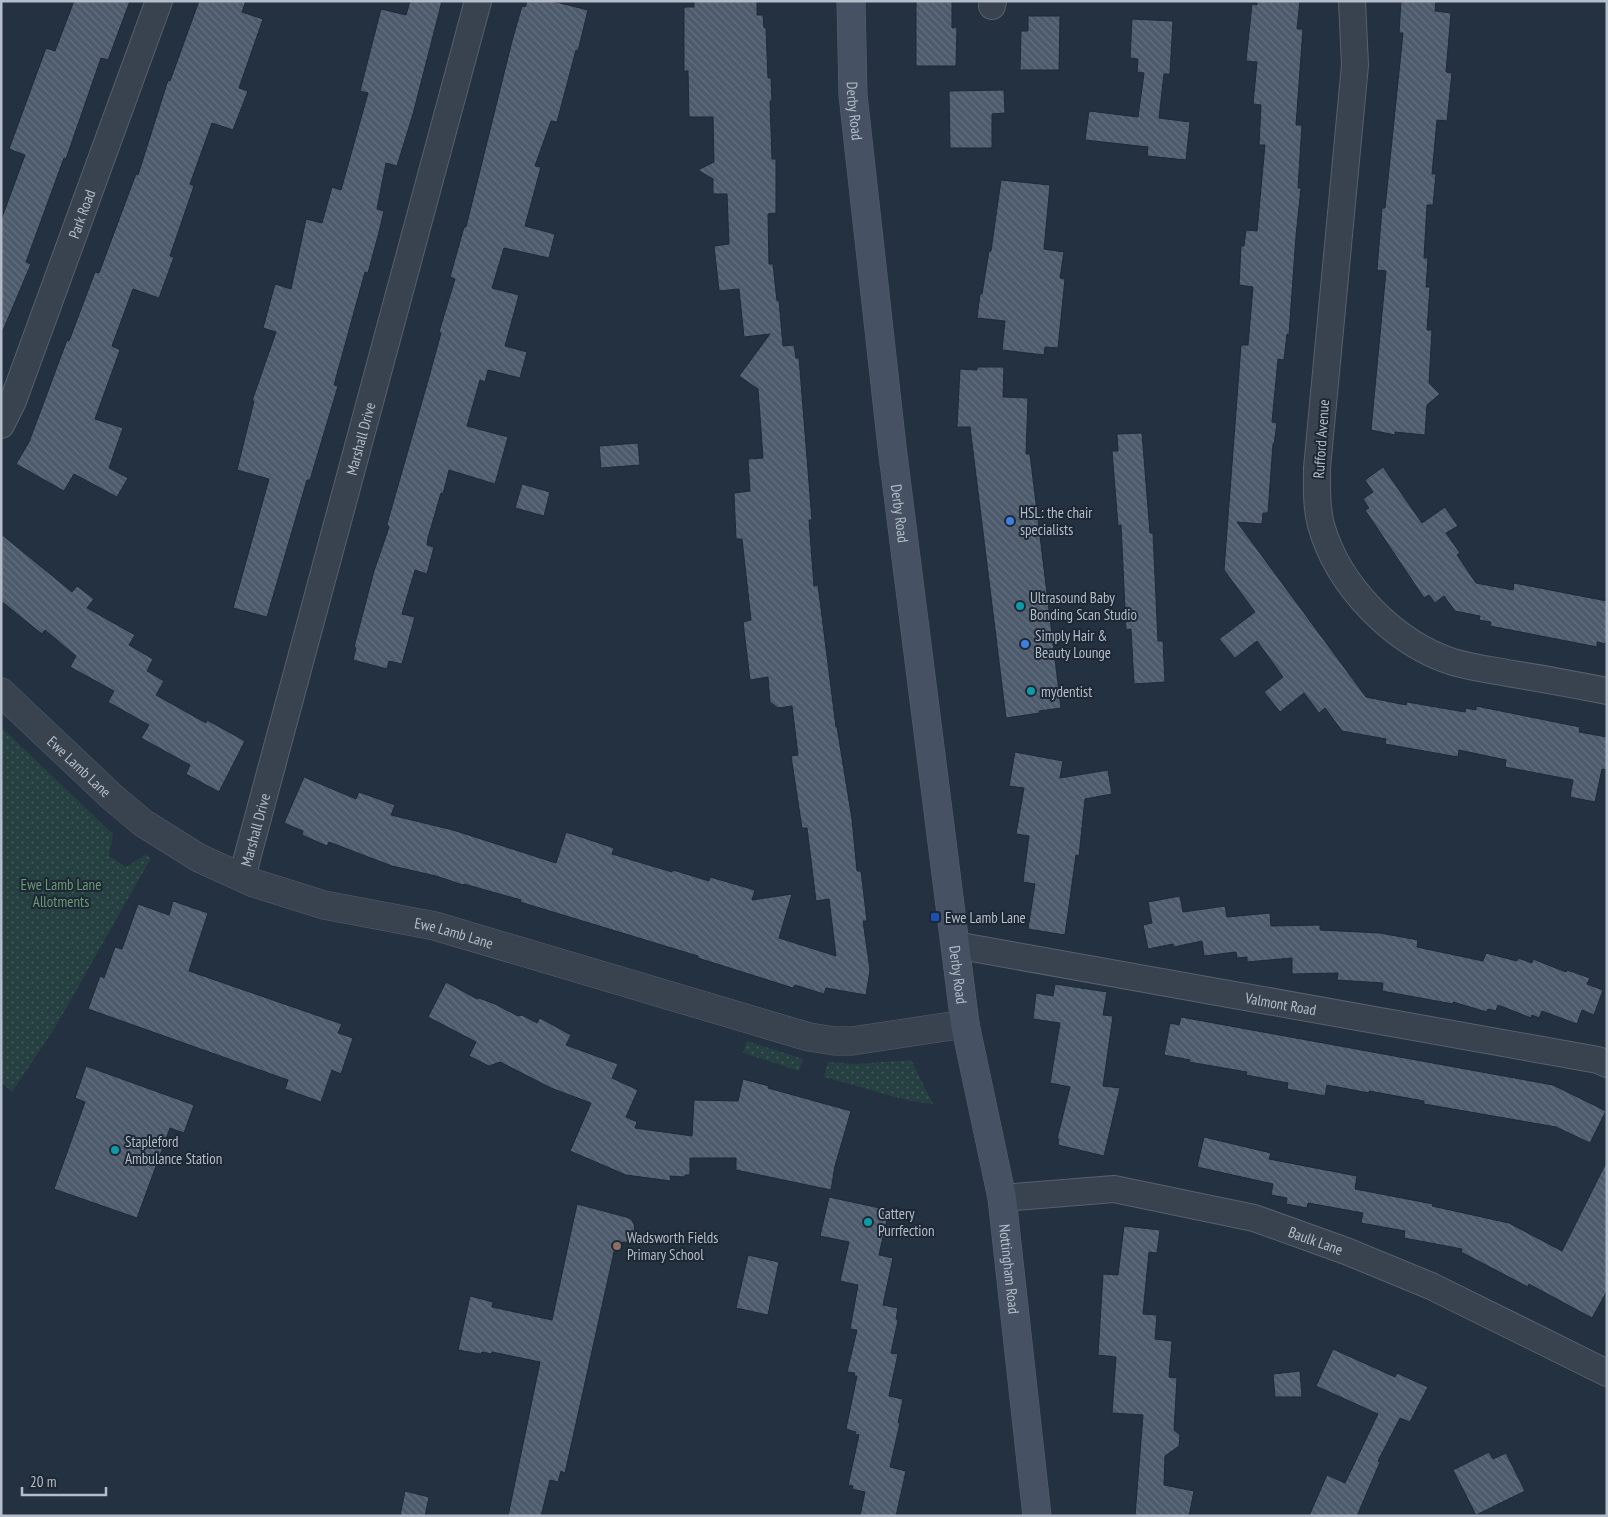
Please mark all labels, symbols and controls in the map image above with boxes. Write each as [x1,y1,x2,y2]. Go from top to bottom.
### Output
street label: Derby Road [843,81,867,141]
street label: Park Road [64,187,99,241]
street label: Rufford Avenue [1309,399,1333,479]
street label: Marshall Drive [341,400,379,477]
street label: Derby Road [887,483,913,544]
place label: HSL: the chair specialists [1020,503,1093,539]
marker: HSL: the chair specialists [1004,515,1016,527]
place label: Ultrasound Baby Bonding Scan Studio [1030,588,1137,624]
marker: Ultrasound Baby Bonding Scan Studio [1014,600,1026,612]
place label: Simply Hair & Beauty Lounge [1035,626,1111,662]
marker: Simply Hair & Beauty Lounge [1019,638,1031,650]
place label: mydentist [1041,682,1092,701]
marker: mydentist [1025,685,1037,697]
street label: Ewe Lamb Lane [44,732,115,801]
street label: Marshall Drive [236,791,274,868]
park label: Ewe Lamb Lane Allotments [21,875,101,911]
place label: Ewe Lamb Lane [945,908,1026,927]
marker: Ewe Lamb Lane [929,911,941,923]
street label: Ewe Lamb Lane [413,913,496,952]
street label: Derby Road [946,944,972,1005]
street label: Valmont Road [1243,987,1318,1019]
place label: Stapleford Ambulance Station [125,1132,222,1168]
marker: Stapleford Ambulance Station [109,1144,121,1156]
place label: Cattery Purrfection [878,1204,935,1240]
marker: Cattery Purrfection [862,1216,874,1228]
street label: Baulk Lane [1286,1222,1346,1259]
street label: Nottingham Road [995,1223,1024,1315]
place label: Wadsworth Fields Primary School [627,1228,718,1264]
marker: Wadsworth Fields Primary School [611,1240,623,1252]
scale bar [22,1464,106,1496]
text: 20 m [30,1472,56,1491]

